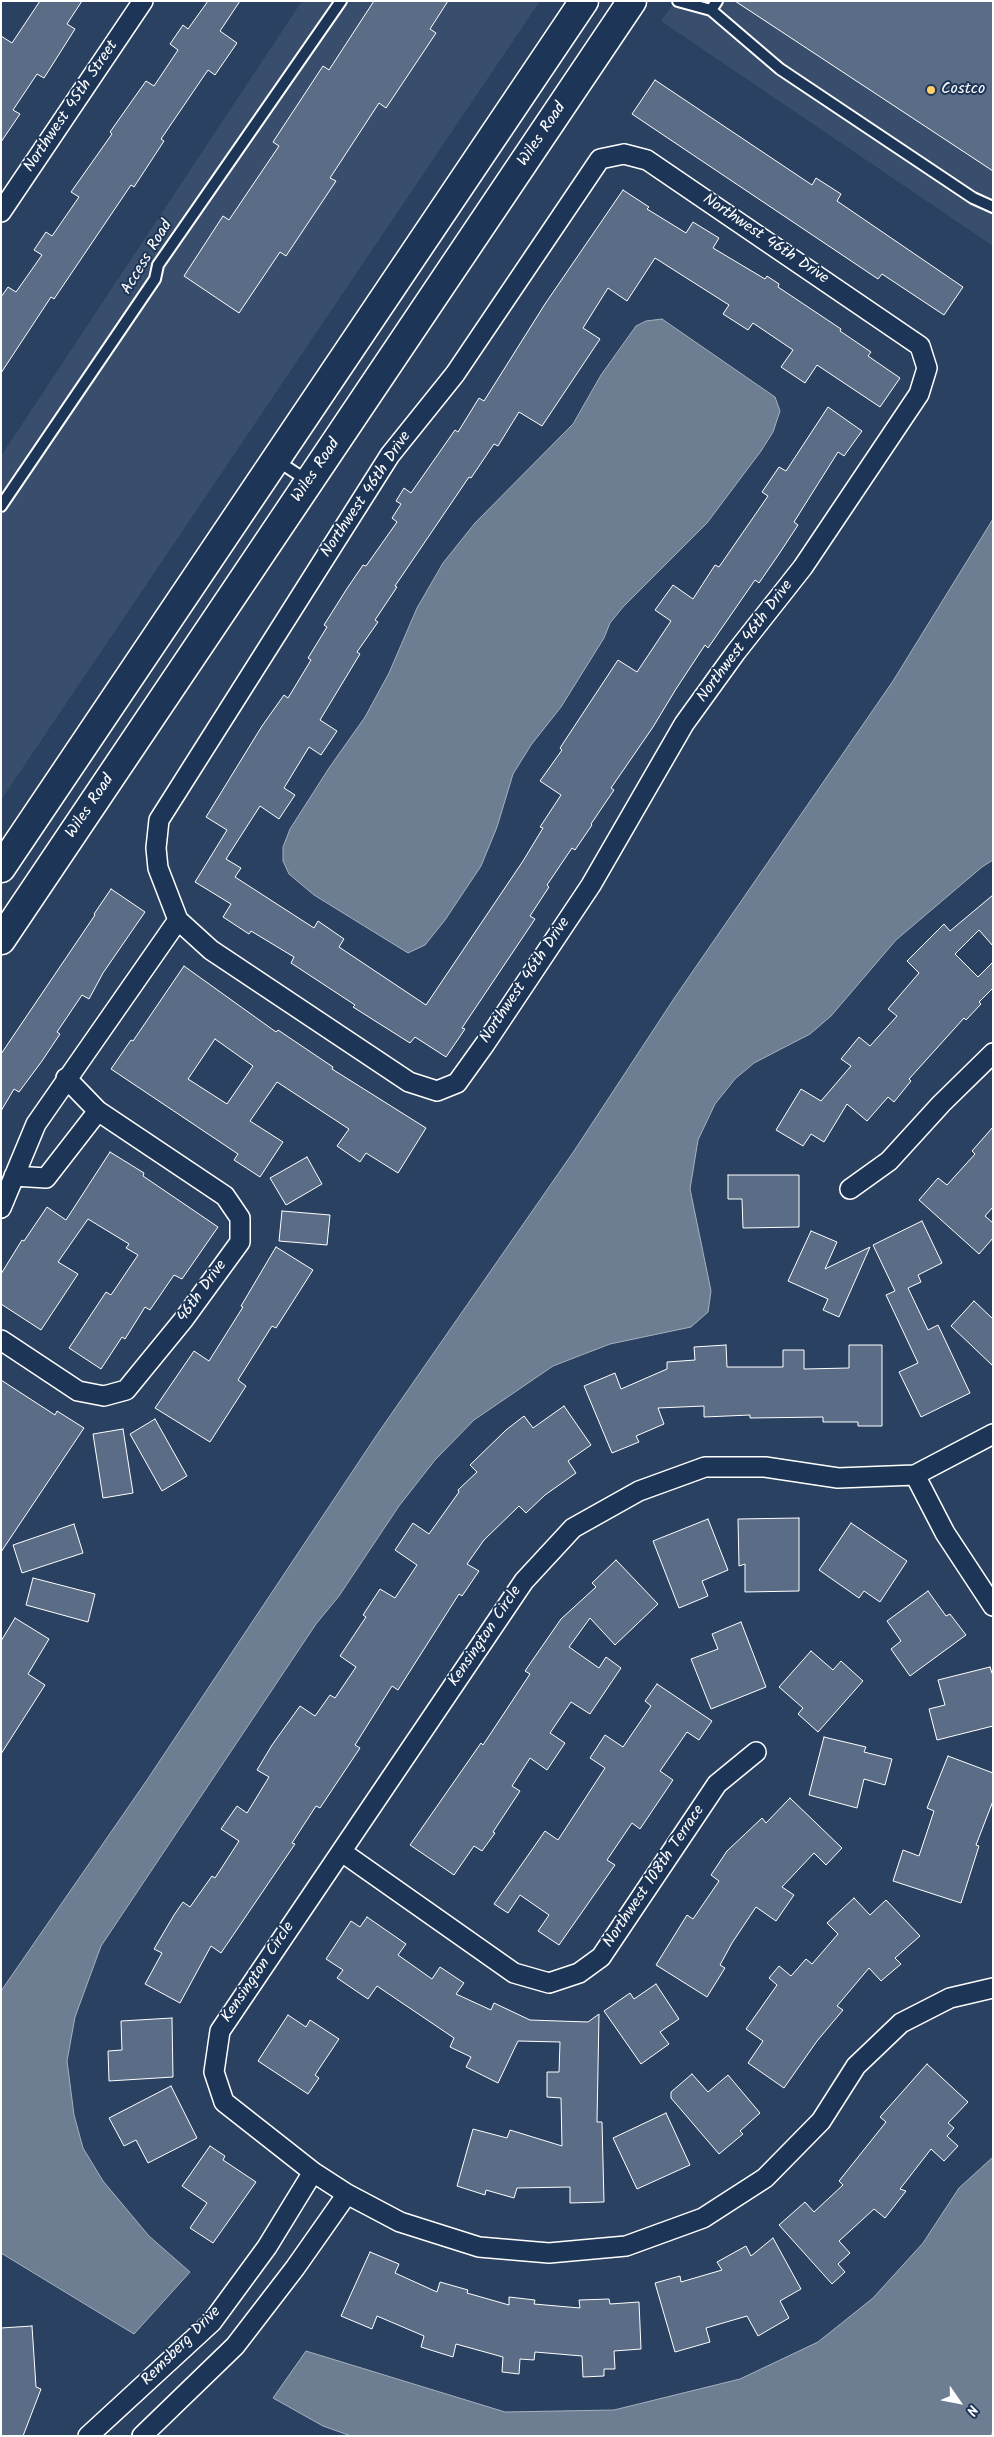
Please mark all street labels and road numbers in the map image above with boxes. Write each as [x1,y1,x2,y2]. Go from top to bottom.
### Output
street label: Northwest 45th Street [21,38,123,176]
street label: Wiles Road [515,99,571,171]
street label: Northwest 46th Drive [698,191,832,289]
street label: Access Road [118,217,178,299]
street label: Northwest 46th Drive [318,428,416,562]
street label: Wiles Road [289,435,345,507]
street label: Northwest 46th Drive [694,577,798,707]
street label: Wiles Road [63,771,119,843]
street label: Northwest 46th Drive [477,914,575,1048]
street label: 46th Drive [174,1257,232,1327]
street label: Kensington Circle [445,1583,527,1691]
street label: Northwest 108th Terrace [600,1802,710,1952]
street label: Kensington Circle [218,1919,300,2027]
street label: Remsberg Drive [138,2303,226,2391]

